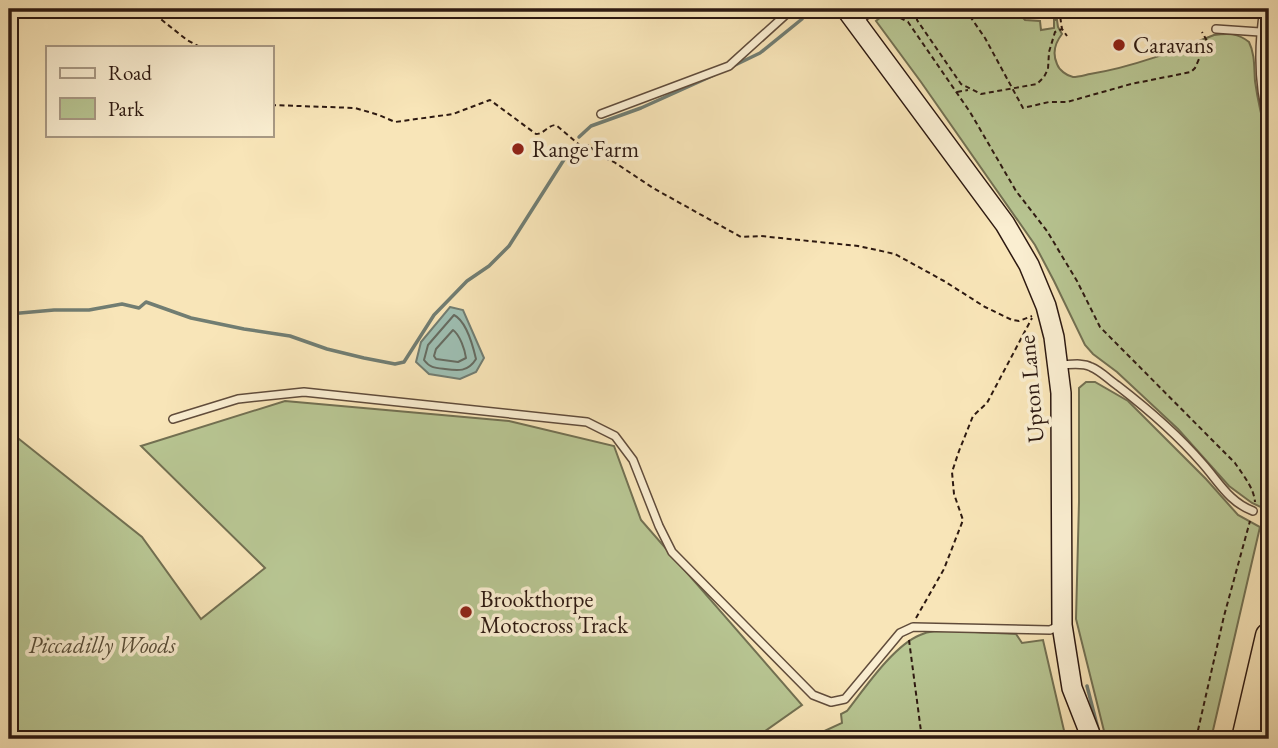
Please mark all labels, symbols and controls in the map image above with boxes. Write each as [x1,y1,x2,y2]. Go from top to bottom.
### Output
place label: Caravans [1133,30,1213,60]
marker: Caravans [1111,37,1127,53]
legend [46,46,273,136]
text: Road [108,59,152,86]
text: Park [108,95,145,122]
place label: Range Farm [532,134,639,164]
marker: Range Farm [510,141,526,157]
street label: Upton Lane [1011,334,1051,444]
place label: Brookthorpe Motocross Track [480,584,629,640]
marker: Brookthorpe Motocross Track [458,604,474,620]
park label: Piccadilly Woods [28,630,176,660]

